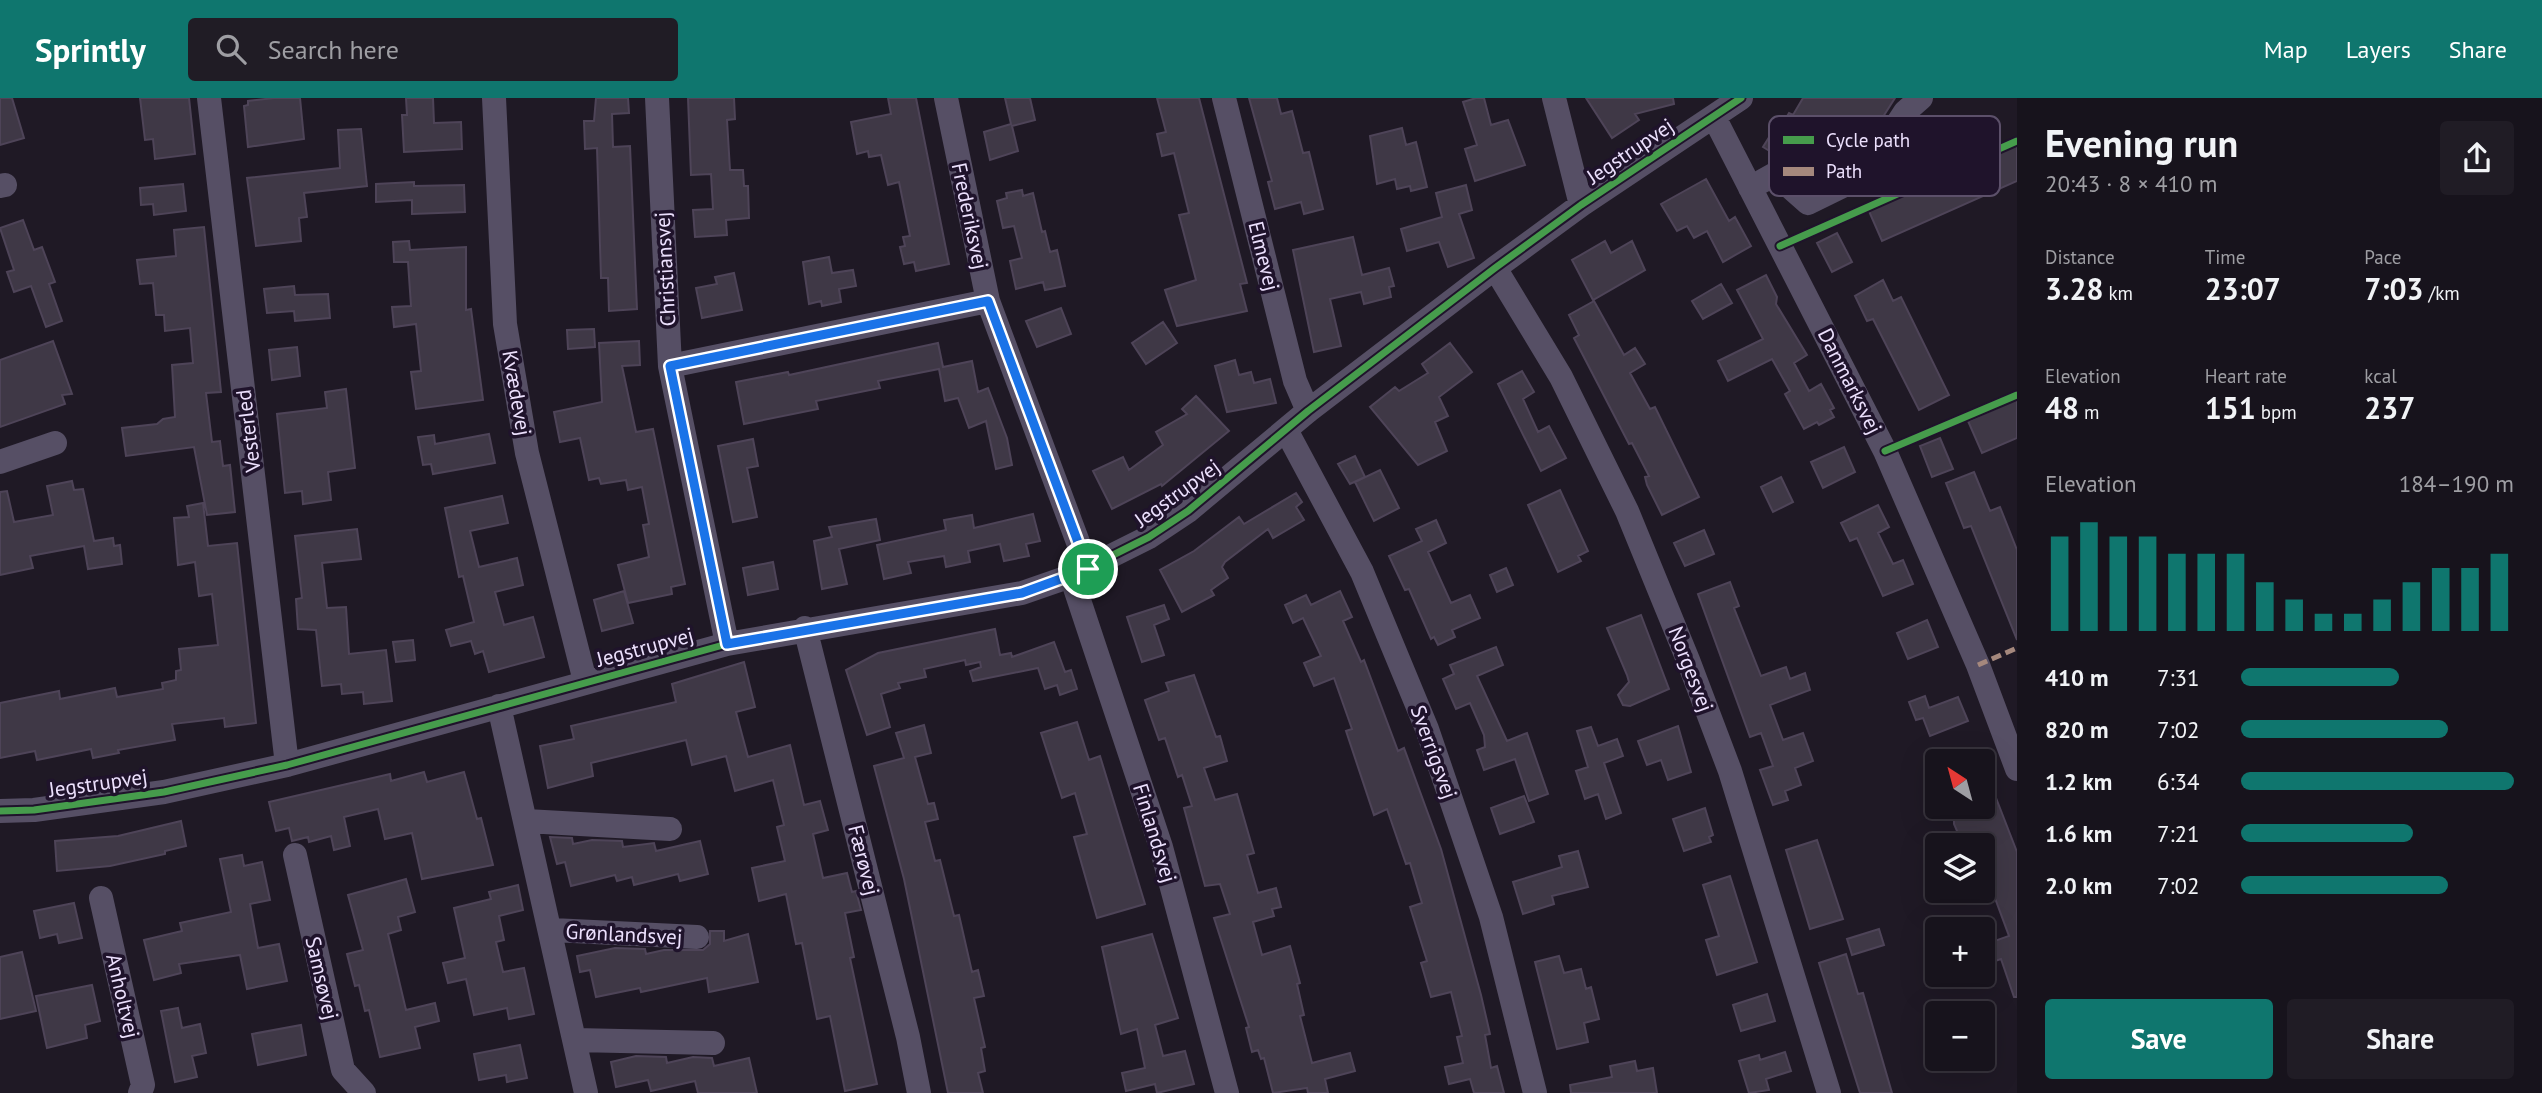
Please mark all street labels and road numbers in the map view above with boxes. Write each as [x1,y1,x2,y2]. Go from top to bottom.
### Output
street label: Jegstrupvej [1580,112,1679,191]
street label: Frederiksvej [946,160,994,272]
street label: Christiansvej [649,211,681,327]
street label: Elmevej [1242,218,1286,294]
street label: Danmarksvej [1812,323,1888,439]
street label: Kvædevej [496,348,538,438]
street label: Vesterled [230,388,267,475]
street label: Jegstrupvej [1128,453,1225,534]
street label: Jegstrupvej [592,621,697,673]
street label: Norgesvej [1662,622,1720,716]
street label: Sverrigsvej [1405,701,1463,803]
street label: Jegstrupvej [46,763,149,803]
street label: Finlandsvej [1127,780,1183,886]
street label: Færøvej [842,822,886,898]
street label: Grønlandsvej [565,917,683,951]
street label: Samsøvej [299,934,345,1022]
street label: Anholtvej [100,951,146,1041]

